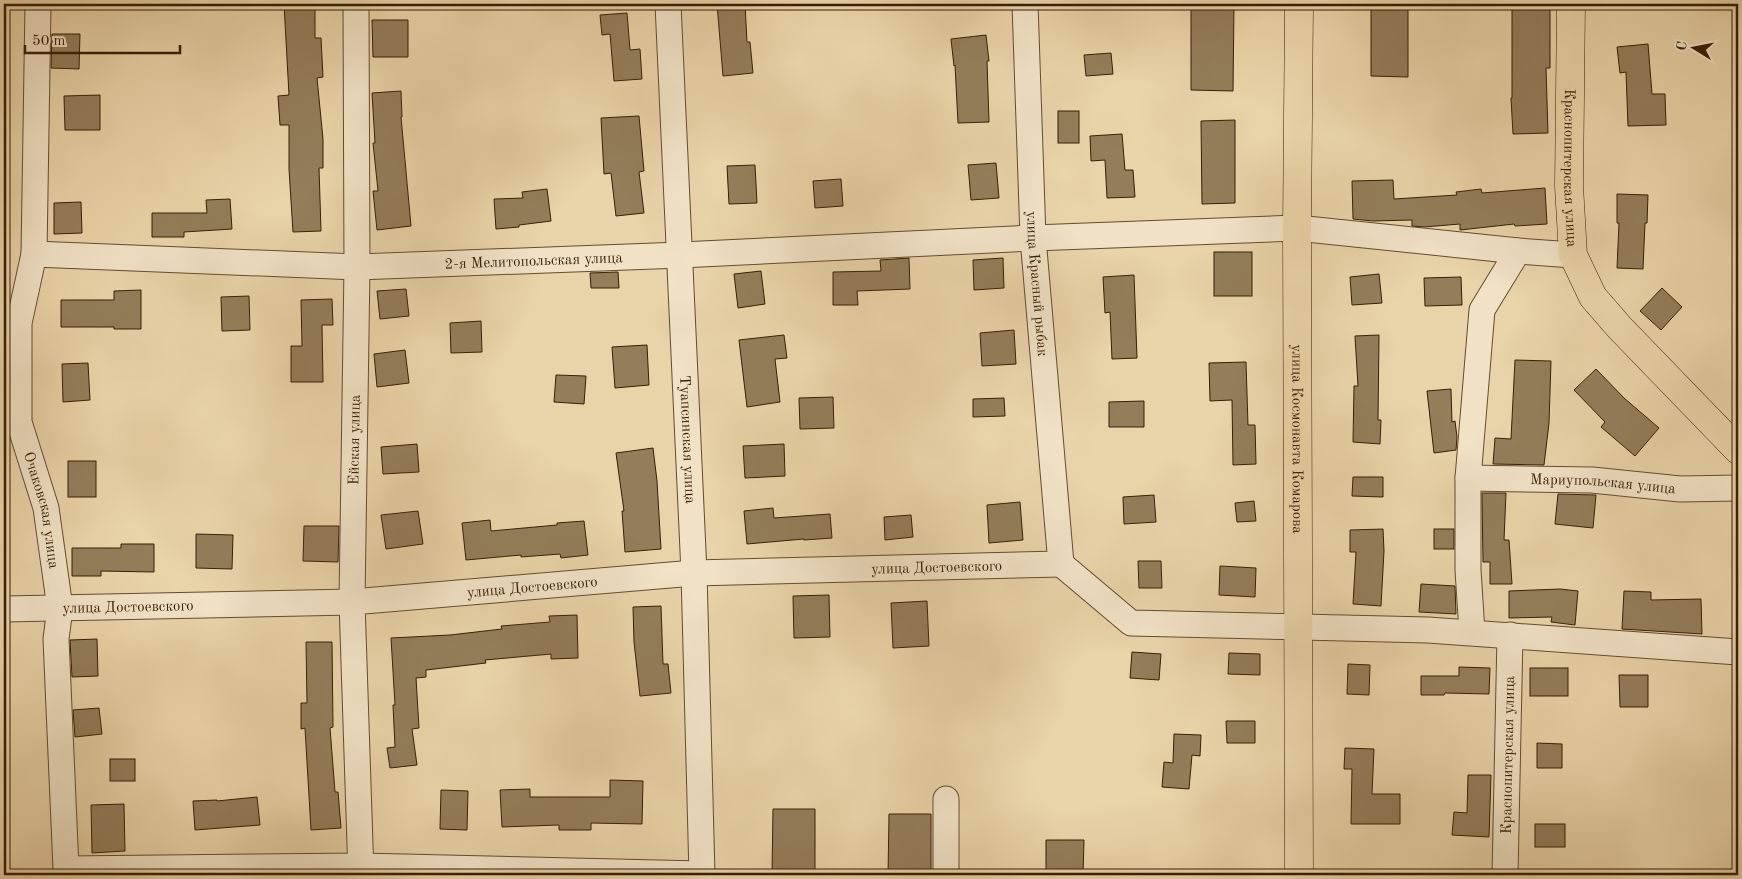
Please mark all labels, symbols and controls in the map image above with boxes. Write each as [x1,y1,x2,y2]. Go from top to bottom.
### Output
scale bar [25,22,180,54]
north arrow [1670,22,1720,72]
text: 50 m [32,34,66,49]
text: С [1674,40,1690,52]
street label: Краснопитерская улица [1560,89,1579,248]
street label: улица Красный рыбак [1023,211,1049,358]
street label: 2-я Мелитопольская улица [444,251,624,273]
street label: улица Космонавта Комарова [1288,344,1304,534]
street label: Туапсинская улица [676,375,697,505]
street label: Ейская улица [347,394,364,485]
street label: Очаковская улица [20,450,60,570]
street label: Мариупольская улица [1530,473,1677,498]
street label: улица Достоевского [871,559,1002,578]
street label: улица Достоевского [466,575,598,601]
street label: улица Достоевского [62,599,194,617]
street label: Краснопитерская улица [1500,675,1518,834]

